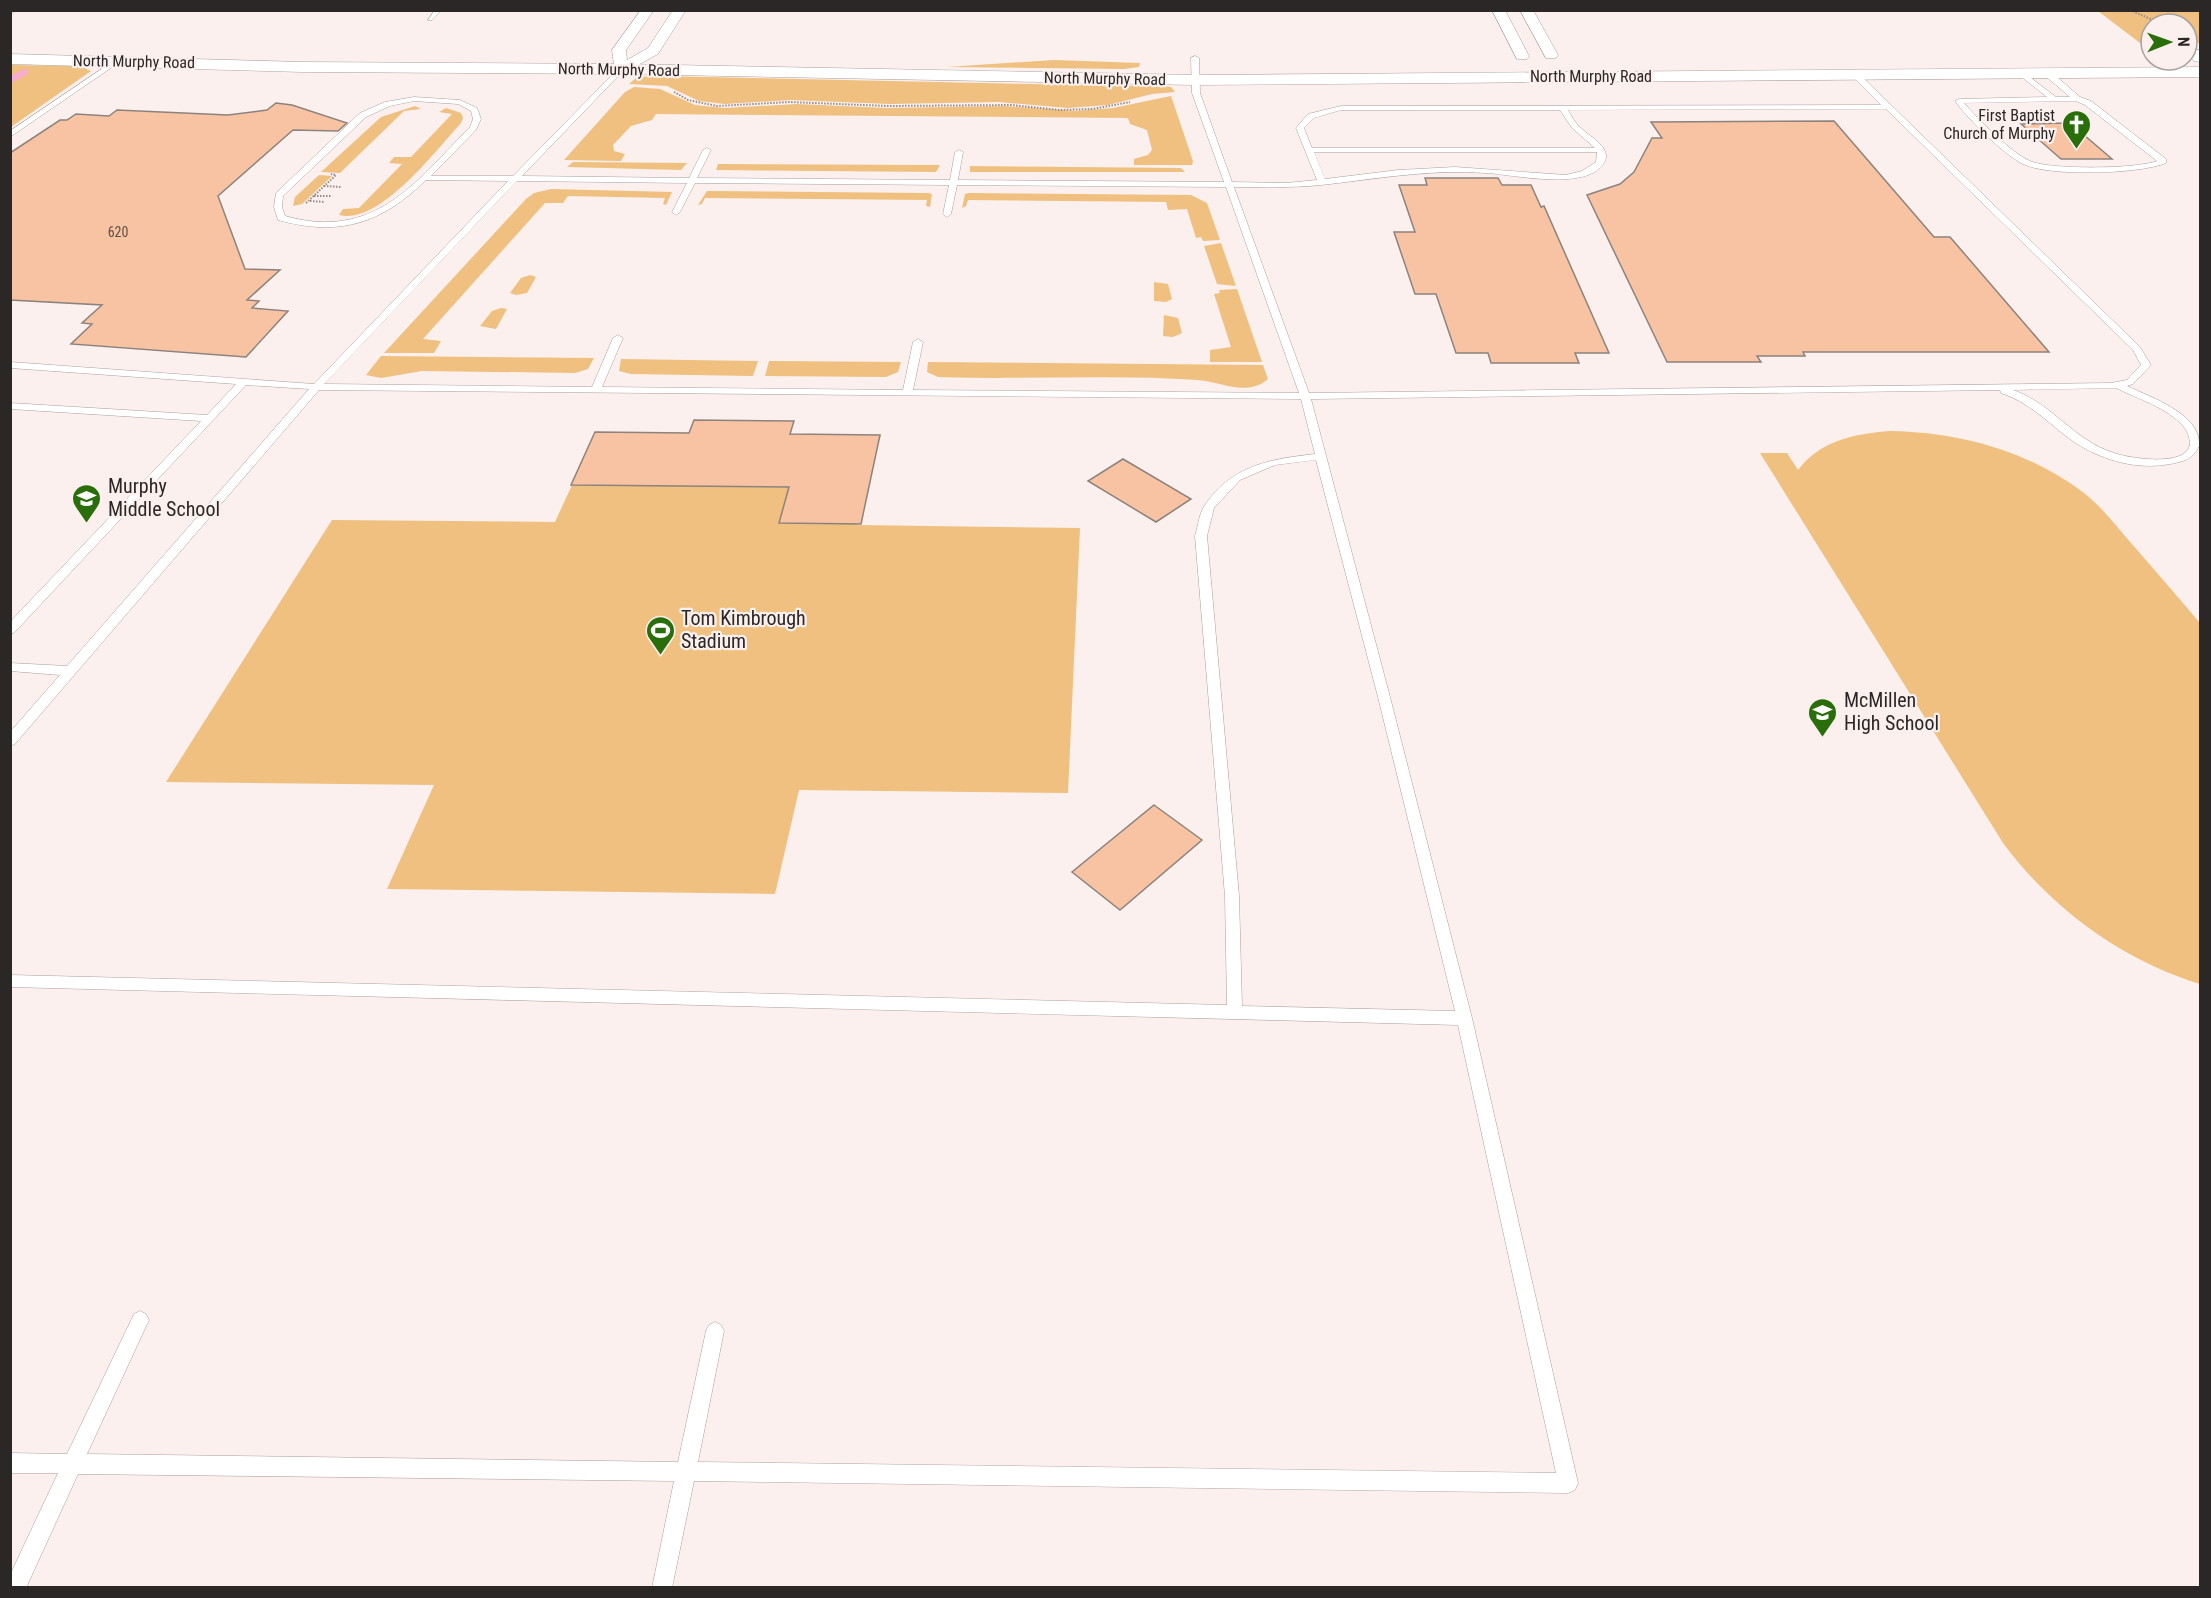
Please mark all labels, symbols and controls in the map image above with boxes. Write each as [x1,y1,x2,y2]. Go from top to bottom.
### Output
north arrow [2139,12,2199,72]
text: N [2174,37,2193,47]
street label: North Murphy Road [73,51,195,72]
street label: North Murphy Road [558,59,680,80]
street label: North Murphy Road [1530,67,1652,86]
street label: North Murphy Road [1044,68,1166,89]
place label: First Baptist Church of Murphy [1943,106,2055,143]
church icon: First Baptist Church of Murphy [2060,108,2092,150]
house number: 620 [108,224,128,240]
place label: Murphy Middle School [108,474,220,521]
school or university icon: Murphy Middle School [71,482,103,524]
place label: Tom Kimbrough Stadium [681,606,806,653]
sports icon: Tom Kimbrough Stadium [644,614,676,656]
place label: McMillen High School [1844,688,1939,735]
school or university icon: McMillen High School [1807,696,1839,738]

